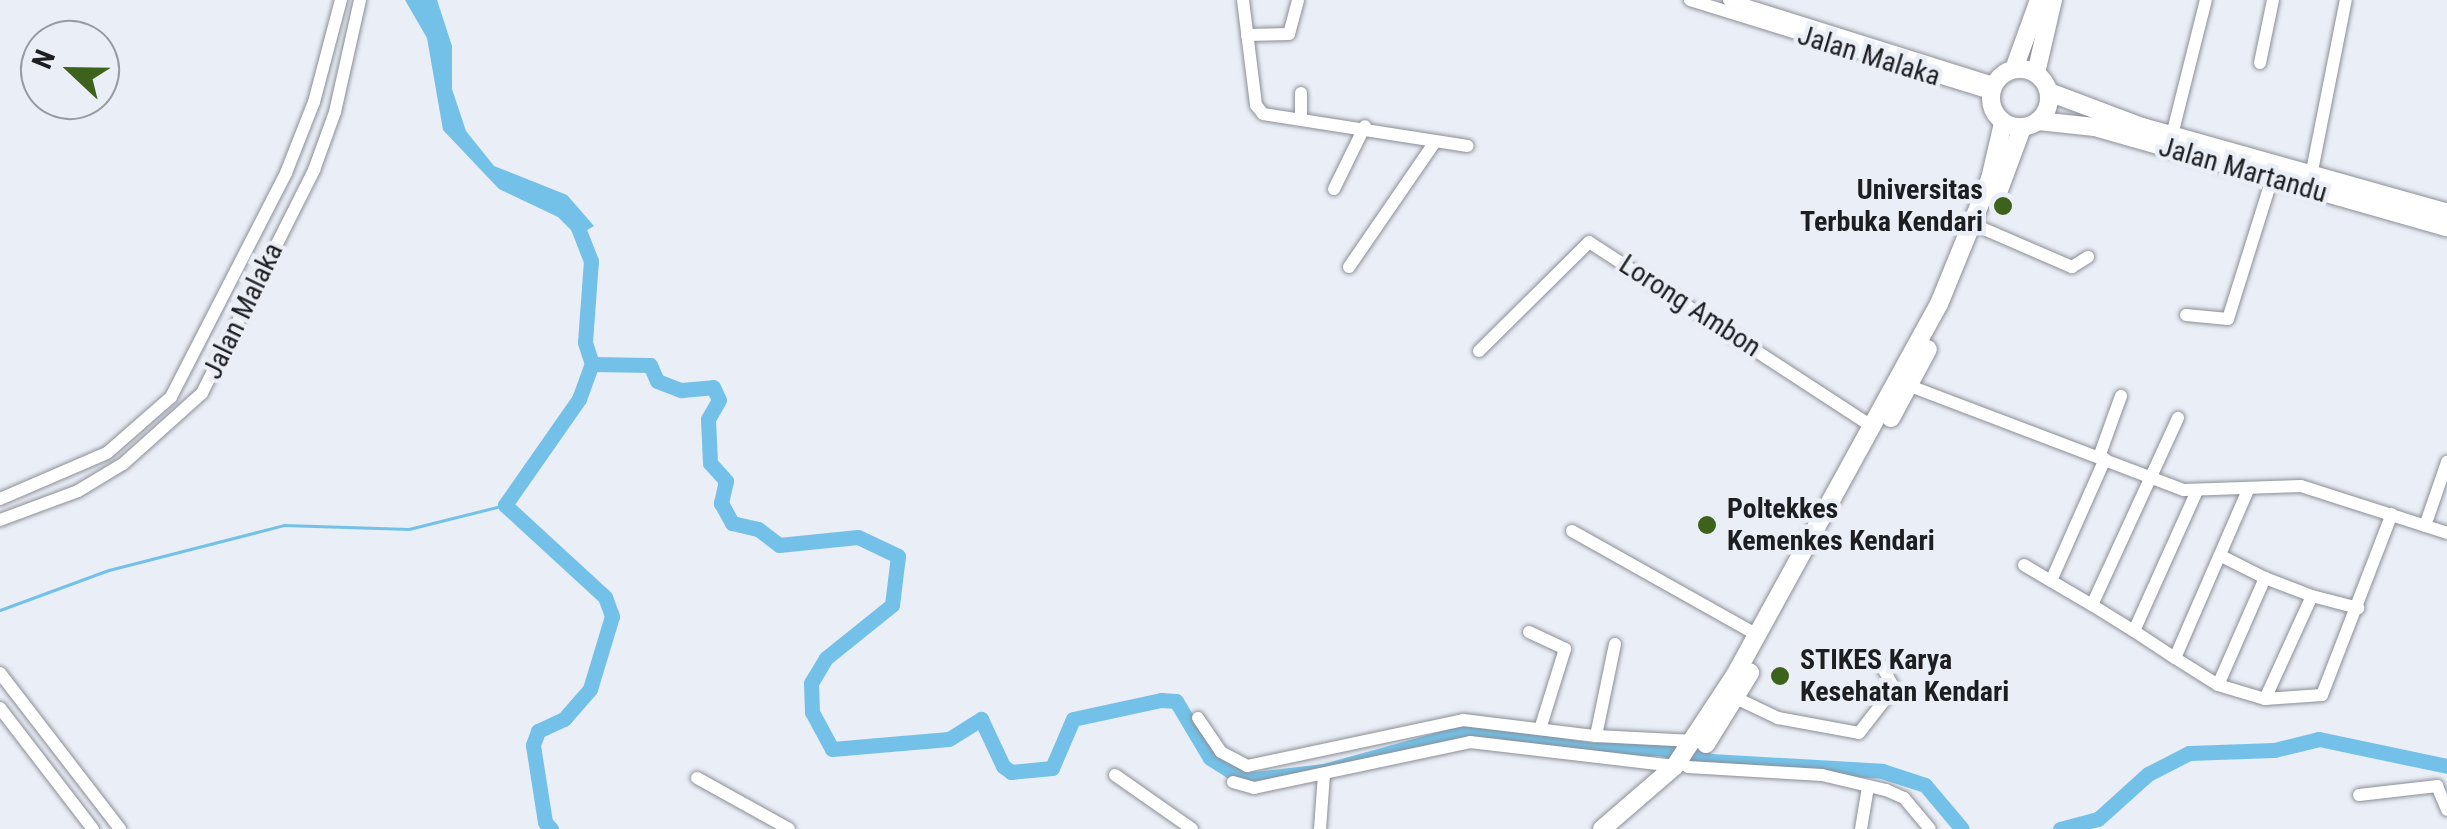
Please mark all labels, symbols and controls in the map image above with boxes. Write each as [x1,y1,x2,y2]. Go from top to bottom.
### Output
street label: Jalan Malaka [1794,18,1944,94]
north arrow [20,20,120,120]
text: N [25,45,62,73]
street label: Jalan Martandu [2155,130,2331,210]
place label: Universitas Terbuka Kendari [1800,173,1983,239]
marker: Universitas Terbuka Kendari [1992,195,2014,217]
street label: Jalan Malaka [196,237,290,385]
street label: Lorong Ambon [1613,248,1767,364]
place label: Poltekkes Kemenkes Kendari [1727,492,1935,558]
marker: Poltekkes Kemenkes Kendari [1696,514,1718,536]
place label: STIKES Karya Kesehatan Kendari [1800,643,2009,709]
marker: STIKES Karya Kesehatan Kendari [1769,665,1791,687]

